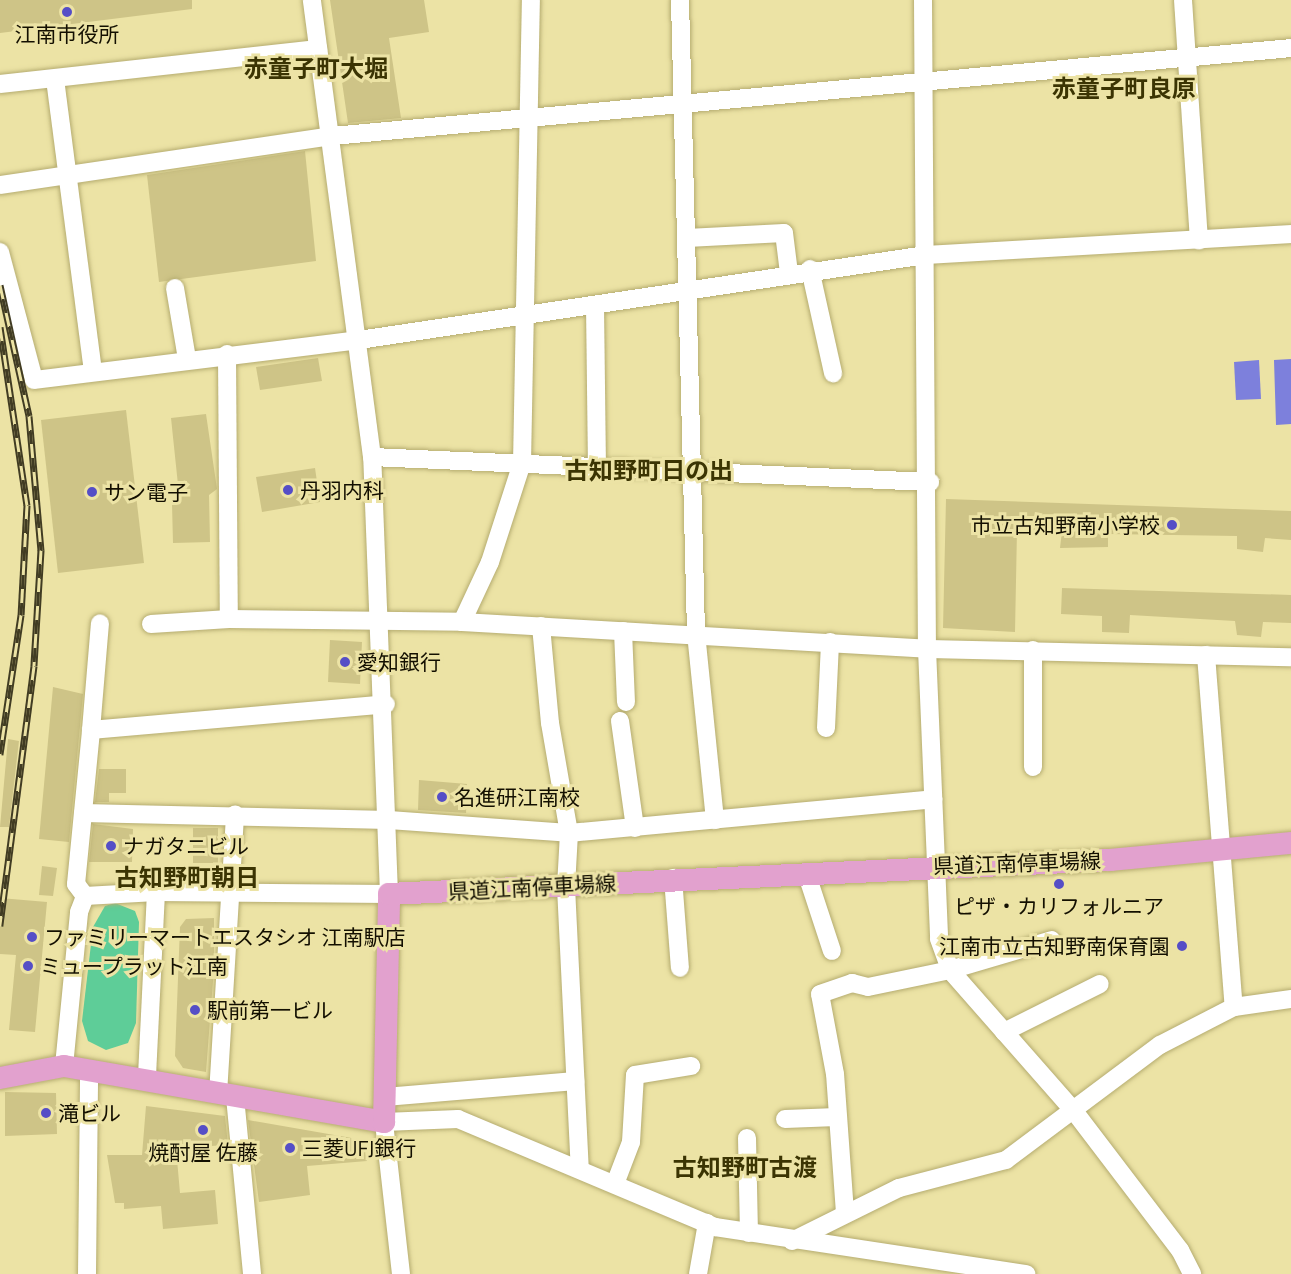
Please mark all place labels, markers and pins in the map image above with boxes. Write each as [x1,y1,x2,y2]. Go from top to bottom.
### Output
marker: 江南市役所 [60,5,74,19]
place label: 江南市役所 [15,21,119,47]
place label: 丹羽内科 [300,477,384,503]
place label: サン電子 [104,479,188,505]
marker: 丹羽内科 [281,483,295,497]
marker: サン電子 [85,485,99,499]
place label: 市立古知野南小学校 [971,512,1160,538]
marker: 市立古知野南小学校 [1165,518,1179,532]
place label: 愛知銀行 [357,649,441,675]
marker: 愛知銀行 [338,655,352,669]
place label: 名進研江南校 [454,784,580,810]
marker: 名進研江南校 [435,790,449,804]
place label: ナガタニビル [123,833,249,859]
marker: ナガタニビル [104,839,118,853]
marker: ピザ・カリフォルニア [1052,877,1066,891]
place label: ピザ・カリフォルニア [954,893,1164,919]
place label: ファミリーマートエスタシオ 江南駅店 [44,924,406,950]
marker: ファミリーマートエスタシオ 江南駅店 [25,930,39,944]
place label: 江南市立古知野南保育園 [939,933,1170,959]
marker: 江南市立古知野南保育園 [1175,939,1189,953]
place label: ミュープラット江南 [40,953,229,979]
marker: ミュープラット江南 [21,959,35,973]
place label: 駅前第一ビル [207,997,333,1023]
marker: 駅前第一ビル [188,1003,202,1017]
place label: 滝ビル [58,1100,121,1126]
marker: 滝ビル [39,1106,53,1120]
marker: 焼酎屋 佐藤 [196,1123,210,1137]
place label: 三菱UFJ銀行 [302,1135,416,1161]
place label: 焼酎屋 佐藤 [148,1139,258,1165]
marker: 三菱UFJ銀行 [283,1141,297,1155]

